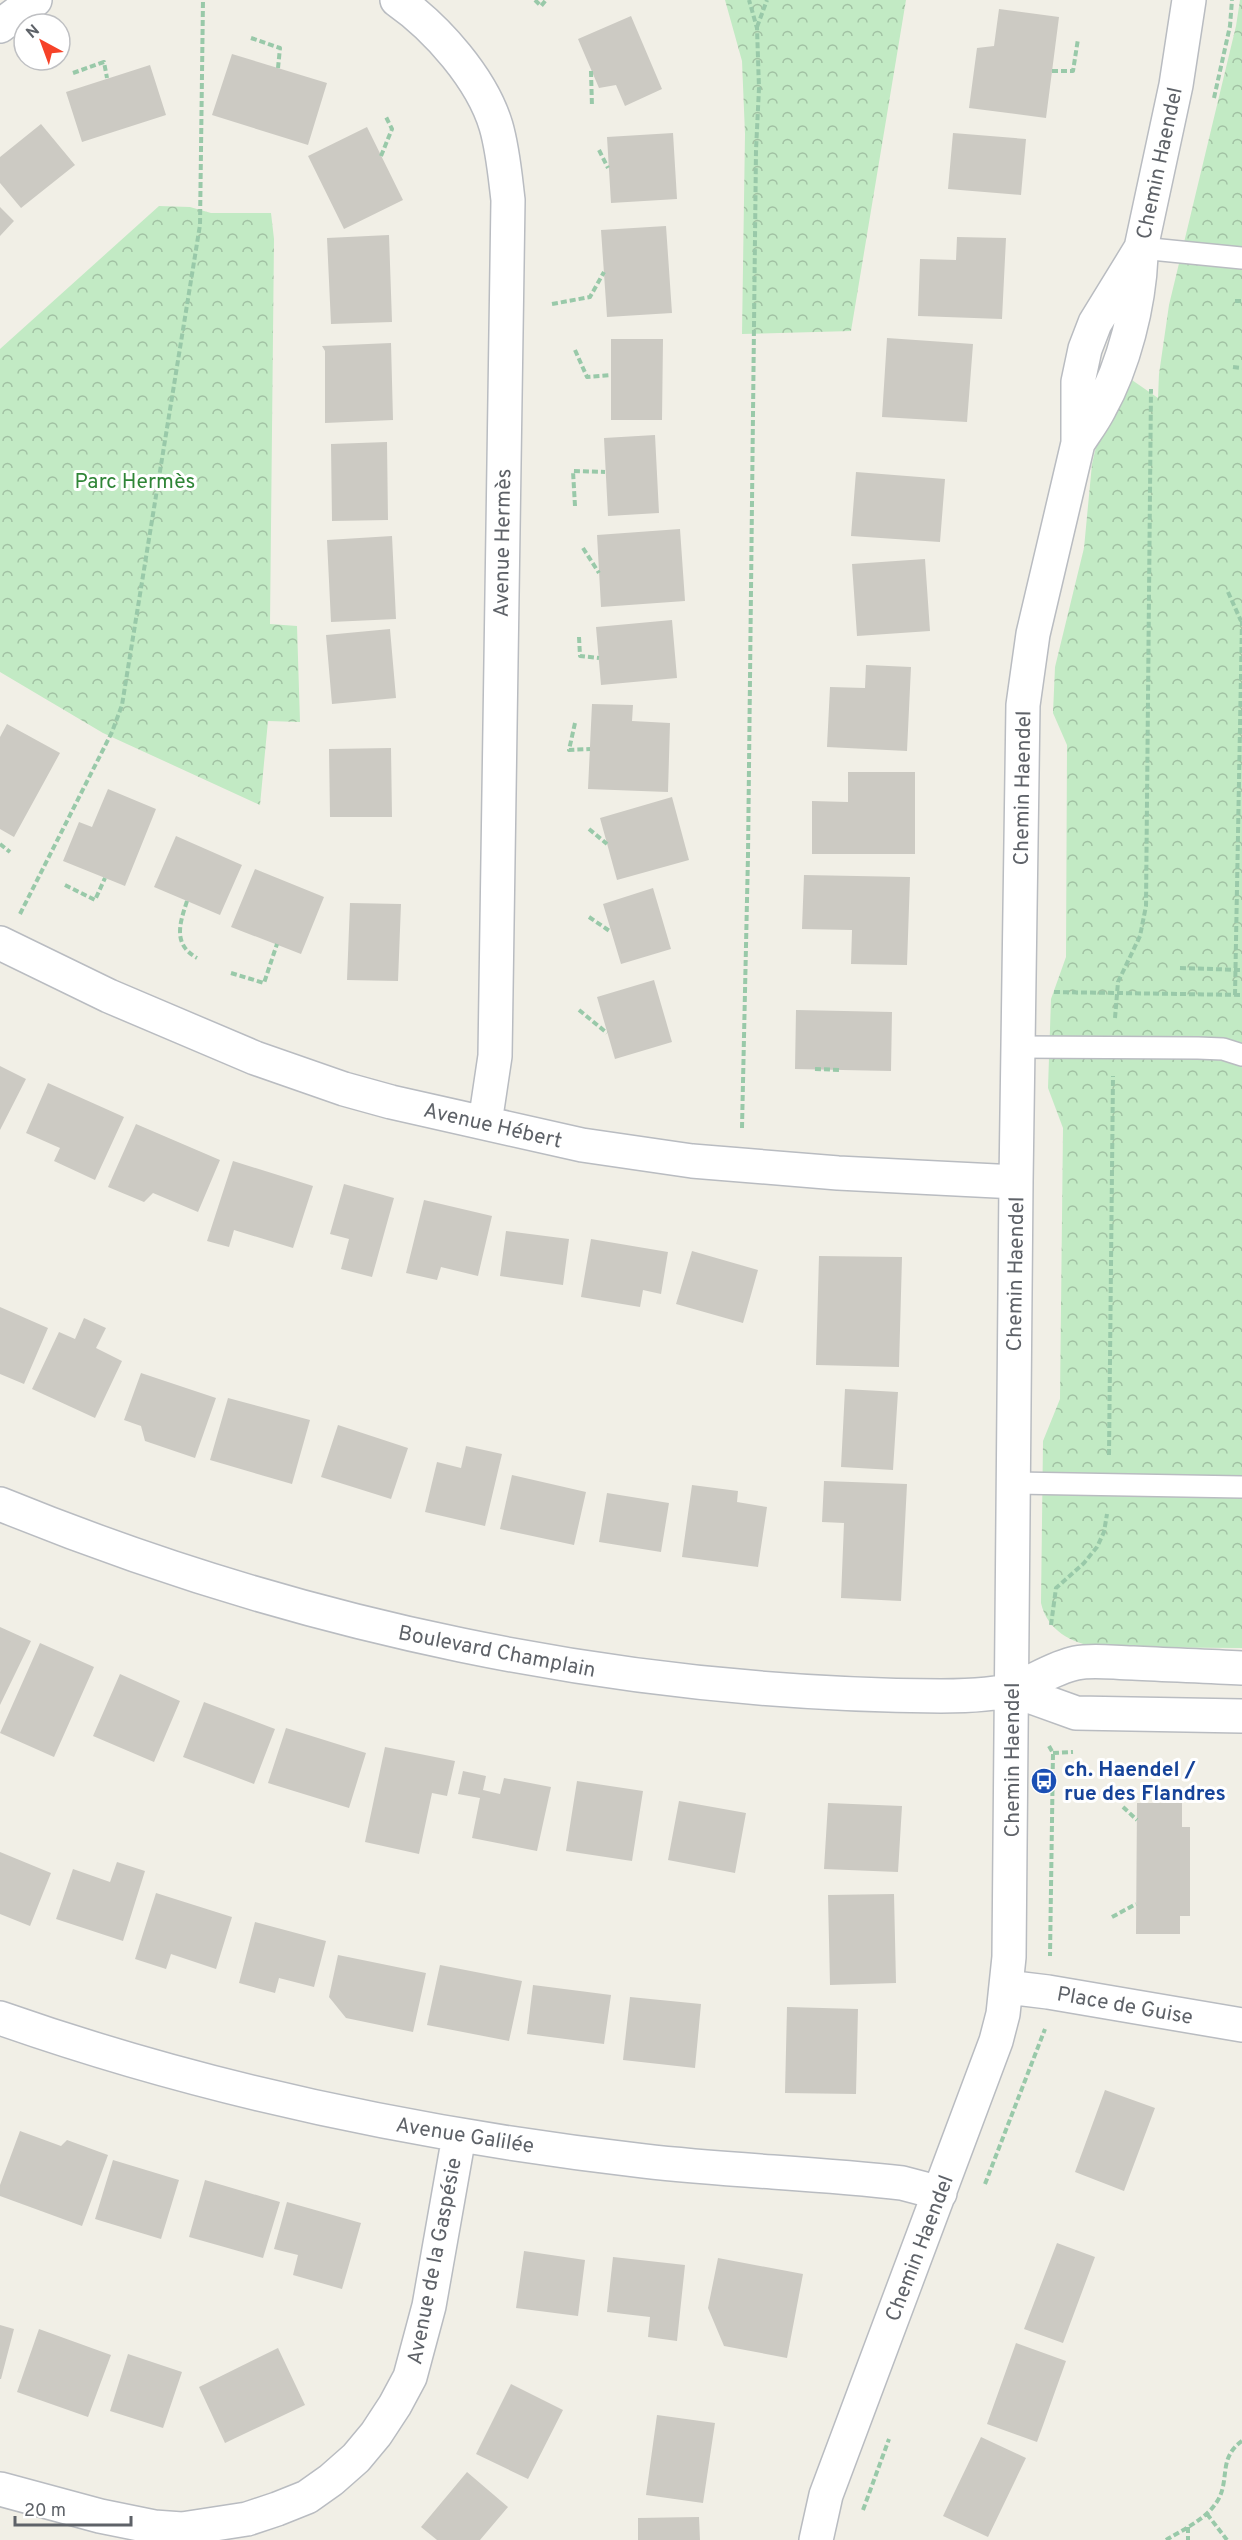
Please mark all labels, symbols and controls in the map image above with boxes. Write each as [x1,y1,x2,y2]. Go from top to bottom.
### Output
north arrow [12,12,72,72]
text: N [23,21,44,44]
street label: Chemin Haendel [1131,85,1190,242]
street label: Avenue Hermès [489,468,518,618]
park label: Parc Hermès [75,469,195,496]
street label: Chemin Haendel [1009,710,1038,866]
street label: Avenue Hébert [421,1097,565,1156]
street label: Chemin Haendel [1002,1196,1031,1352]
street label: Boulevard Champlain [396,1620,598,1685]
street label: Chemin Haendel [1000,1683,1027,1837]
place label: ch. Haendel / rue des Flandres [1064,1757,1226,1808]
bus stop icon: ch. Haendel / rue des Flandres [1029,1766,1059,1796]
street label: Place de Guise [1055,1981,1195,2032]
street label: Avenue Galilée [394,2112,536,2161]
street label: Avenue de la Gaspésie [402,2156,469,2367]
street label: Chemin Haendel [880,2171,961,2326]
scale bar [15,2489,130,2527]
text: 20 m [24,2500,66,2523]

